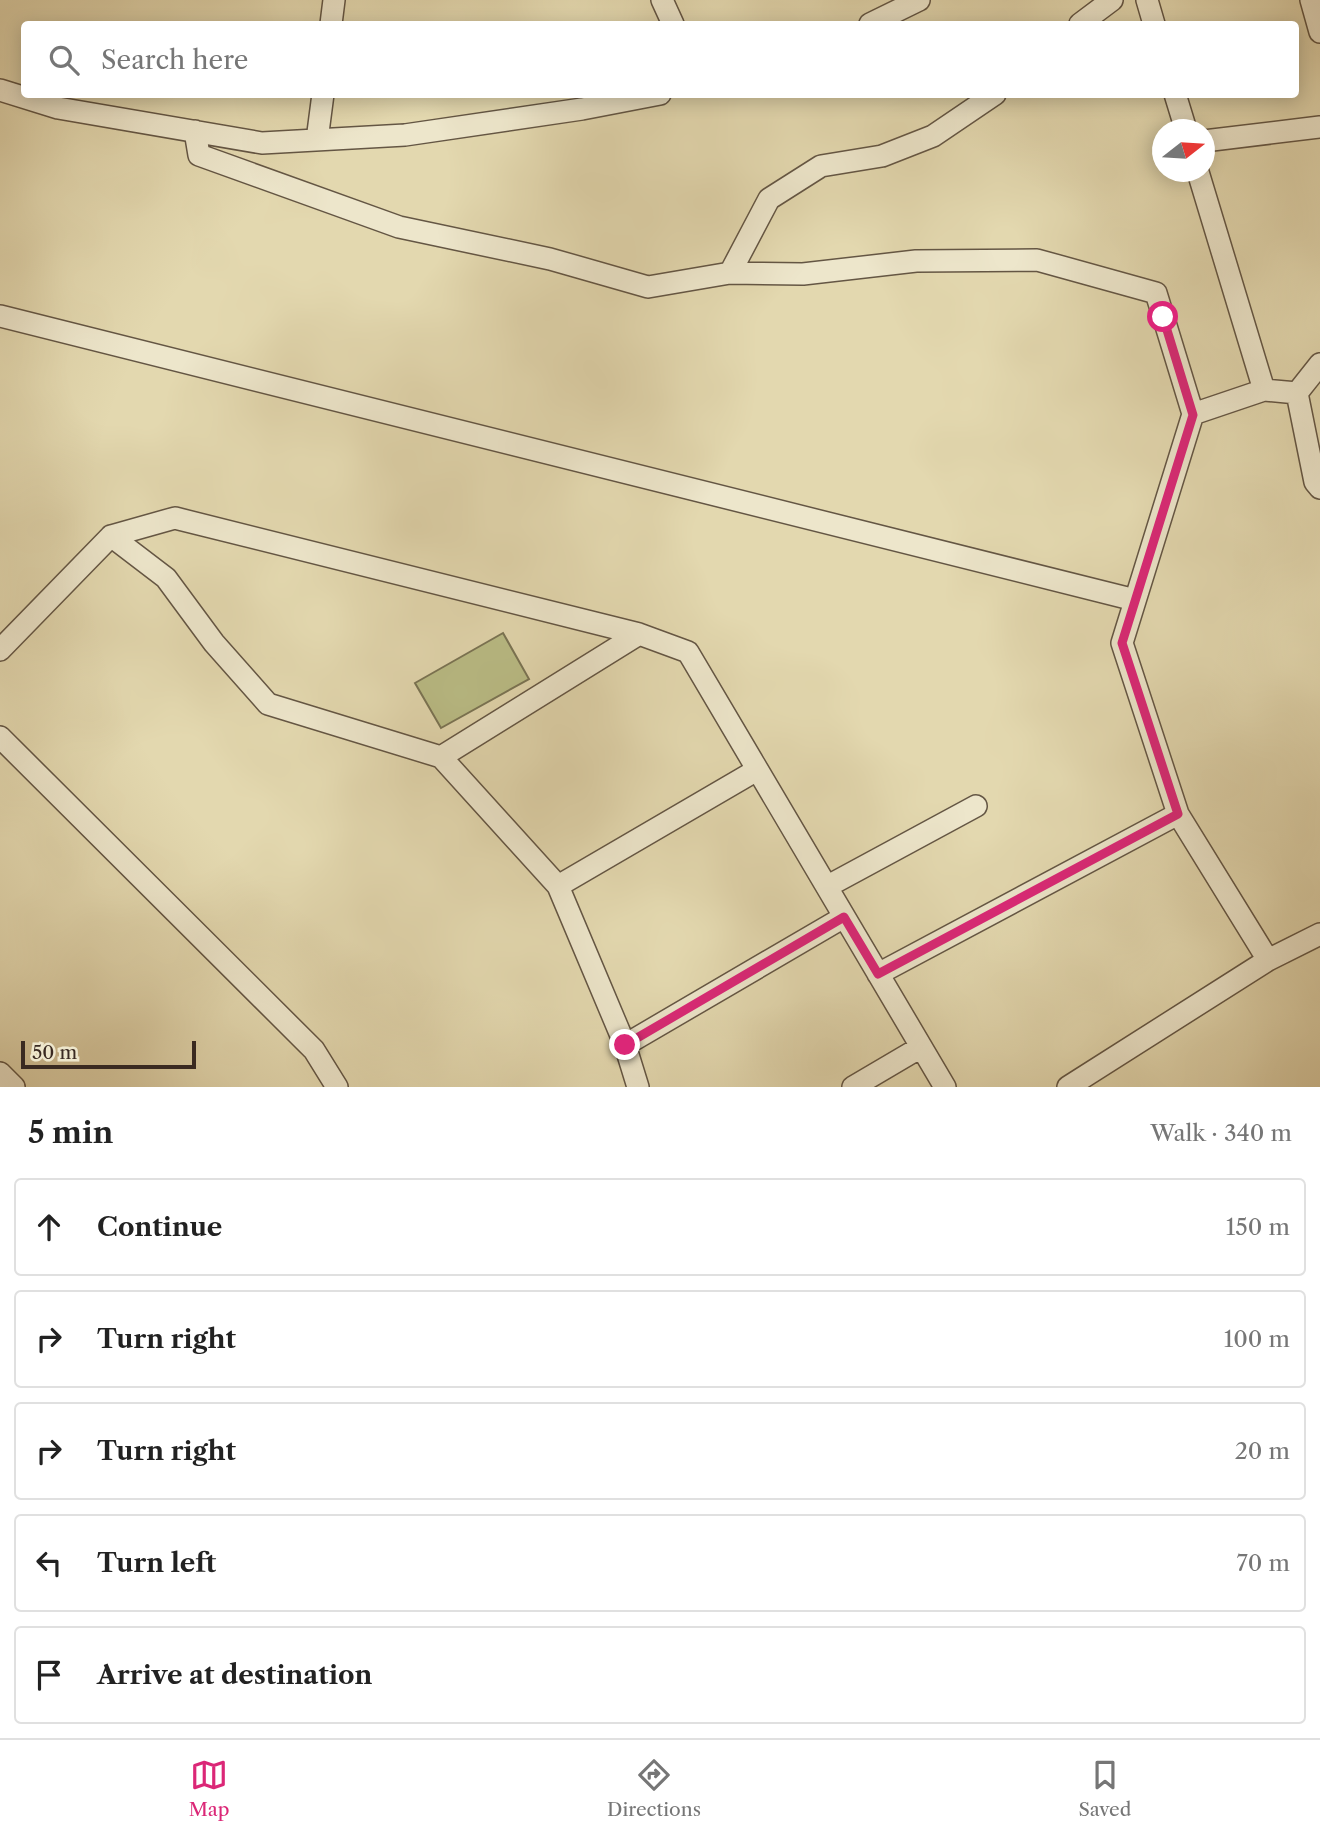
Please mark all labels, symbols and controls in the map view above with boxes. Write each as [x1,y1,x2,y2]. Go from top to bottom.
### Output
search box [21,21,1299,98]
icon: search [45,41,83,79]
text: Search here [101,44,248,76]
north arrow [1152,119,1215,182]
route start [1147,301,1178,332]
route end [609,1029,640,1060]
scale bar [21,1038,196,1070]
text: 50 m [32,1041,77,1064]
text: 5 min [28,1114,113,1151]
text: Walk · 340 m [1150,1119,1292,1147]
icon: ahead [30,1208,68,1246]
text: Continue [97,1211,222,1243]
text: 150 m [1226,1213,1290,1241]
icon: right [30,1320,68,1358]
text: Turn right [97,1323,236,1355]
text: 100 m [1224,1325,1290,1353]
icon: right [30,1432,68,1470]
text: Turn right [97,1435,236,1467]
text: 20 m [1235,1437,1290,1465]
icon: left [30,1544,68,1582]
text: Turn left [97,1547,216,1579]
text: 70 m [1237,1549,1290,1577]
icon: arrive [30,1656,68,1694]
text: Arrive at destination [97,1659,372,1691]
tab: Map [189,1756,230,1821]
tab: Directions [607,1756,701,1821]
tab: Saved [1078,1756,1131,1821]

